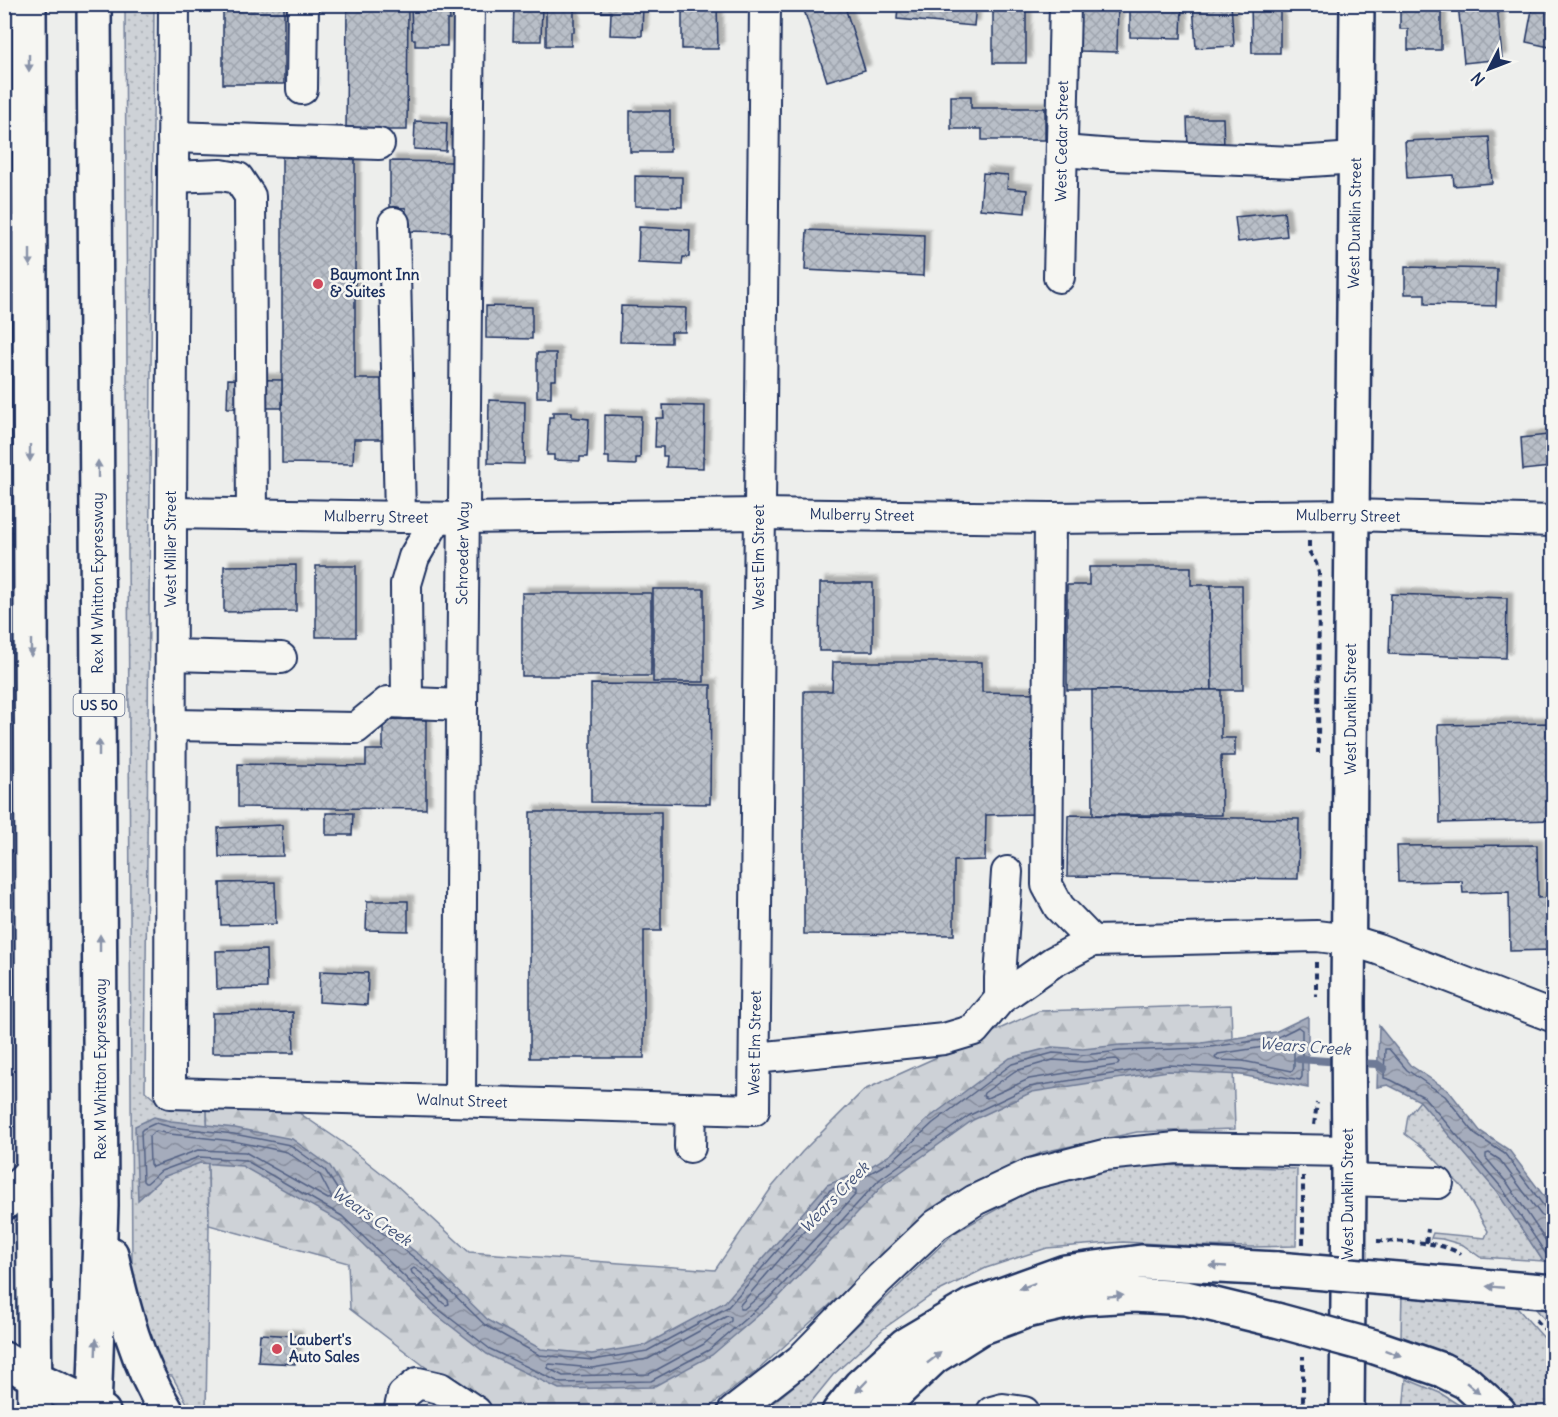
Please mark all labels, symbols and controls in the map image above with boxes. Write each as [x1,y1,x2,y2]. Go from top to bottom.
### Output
north arrow [1459,39,1519,99]
one-way arrow [24,53,34,72]
text: N [1467,68,1489,90]
street label: West Cedar Street [1051,80,1072,202]
street label: West Dunklin Street [1344,157,1365,289]
one-way arrow [25,248,35,267]
place label: Baymont Inn & Suites [330,265,420,301]
marker: Baymont Inn & Suites [311,277,325,291]
one-way arrow [25,443,35,462]
one-way arrow [93,459,102,478]
street label: West Miller Street [161,491,180,607]
street label: Rex M Whitton Expressway [88,492,107,674]
street label: Schroeder Way [452,501,473,605]
street label: West Elm Street [749,504,768,610]
street label: Mulberry Street [809,504,915,525]
street label: Mulberry Street [1295,505,1401,526]
street label: Mulberry Street [323,506,429,527]
one-way arrow [26,638,36,657]
street label: West Dunklin Street [1341,643,1360,775]
road number: US 50 [74,694,124,716]
one-way arrow [94,738,104,757]
one-way arrow [95,933,105,952]
street label: Rex M Whitton Expressway [91,978,110,1160]
street label: West Elm Street [744,990,765,1096]
water label: Wears Creek [1259,1033,1353,1059]
street label: Walnut Street [416,1089,508,1112]
street label: West Dunklin Street [1338,1128,1357,1260]
water label: Wears Creek [795,1156,874,1237]
water label: Wears Creek [329,1182,417,1251]
one-way arrow [1209,1261,1228,1270]
one-way arrow [1018,1281,1036,1291]
one-way arrow [1486,1282,1505,1292]
one-way arrow [1106,1292,1125,1301]
place label: Laubert's Auto Sales [289,1330,360,1366]
one-way arrow [91,1338,101,1357]
marker: Laubert's Auto Sales [270,1342,284,1356]
one-way arrow [1384,1349,1402,1359]
one-way arrow [926,1352,942,1365]
one-way arrow [855,1378,869,1393]
one-way arrow [1465,1382,1481,1395]

